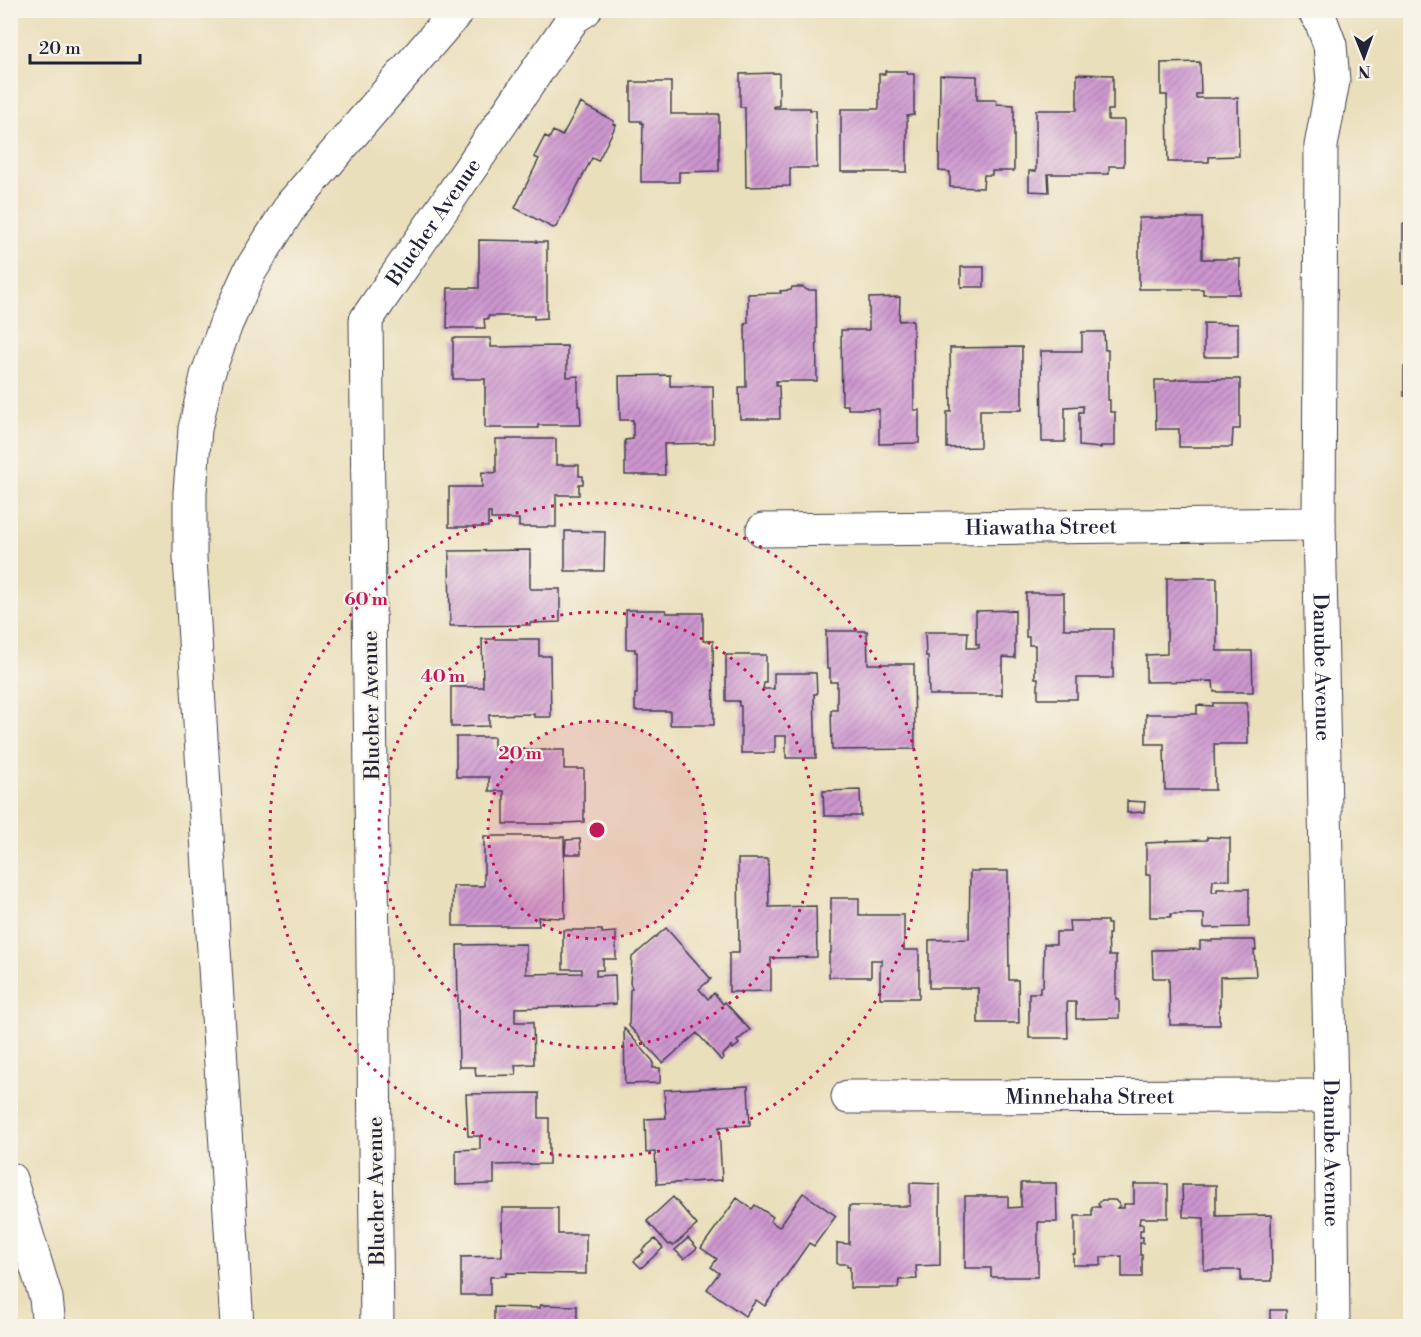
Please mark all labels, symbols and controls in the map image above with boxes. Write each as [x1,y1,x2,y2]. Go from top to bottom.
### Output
scale bar [30,27,140,65]
north arrow [1334,27,1394,87]
text: 20 m [39,37,81,60]
text: N [1357,61,1371,81]
street label: Blucher Avenue [381,154,487,292]
street label: Hiawatha Street [965,514,1118,542]
text: 60 m [344,588,388,611]
street label: Danube Avenue [1306,593,1336,741]
street label: Blucher Avenue [358,630,386,781]
text: 40 m [421,665,466,688]
text: 20 m [498,742,542,765]
centre of rings [587,820,607,840]
street label: Danube Avenue [1317,1079,1344,1227]
street label: Minnehaha Street [1006,1084,1175,1111]
street label: Blucher Avenue [363,1116,391,1267]

